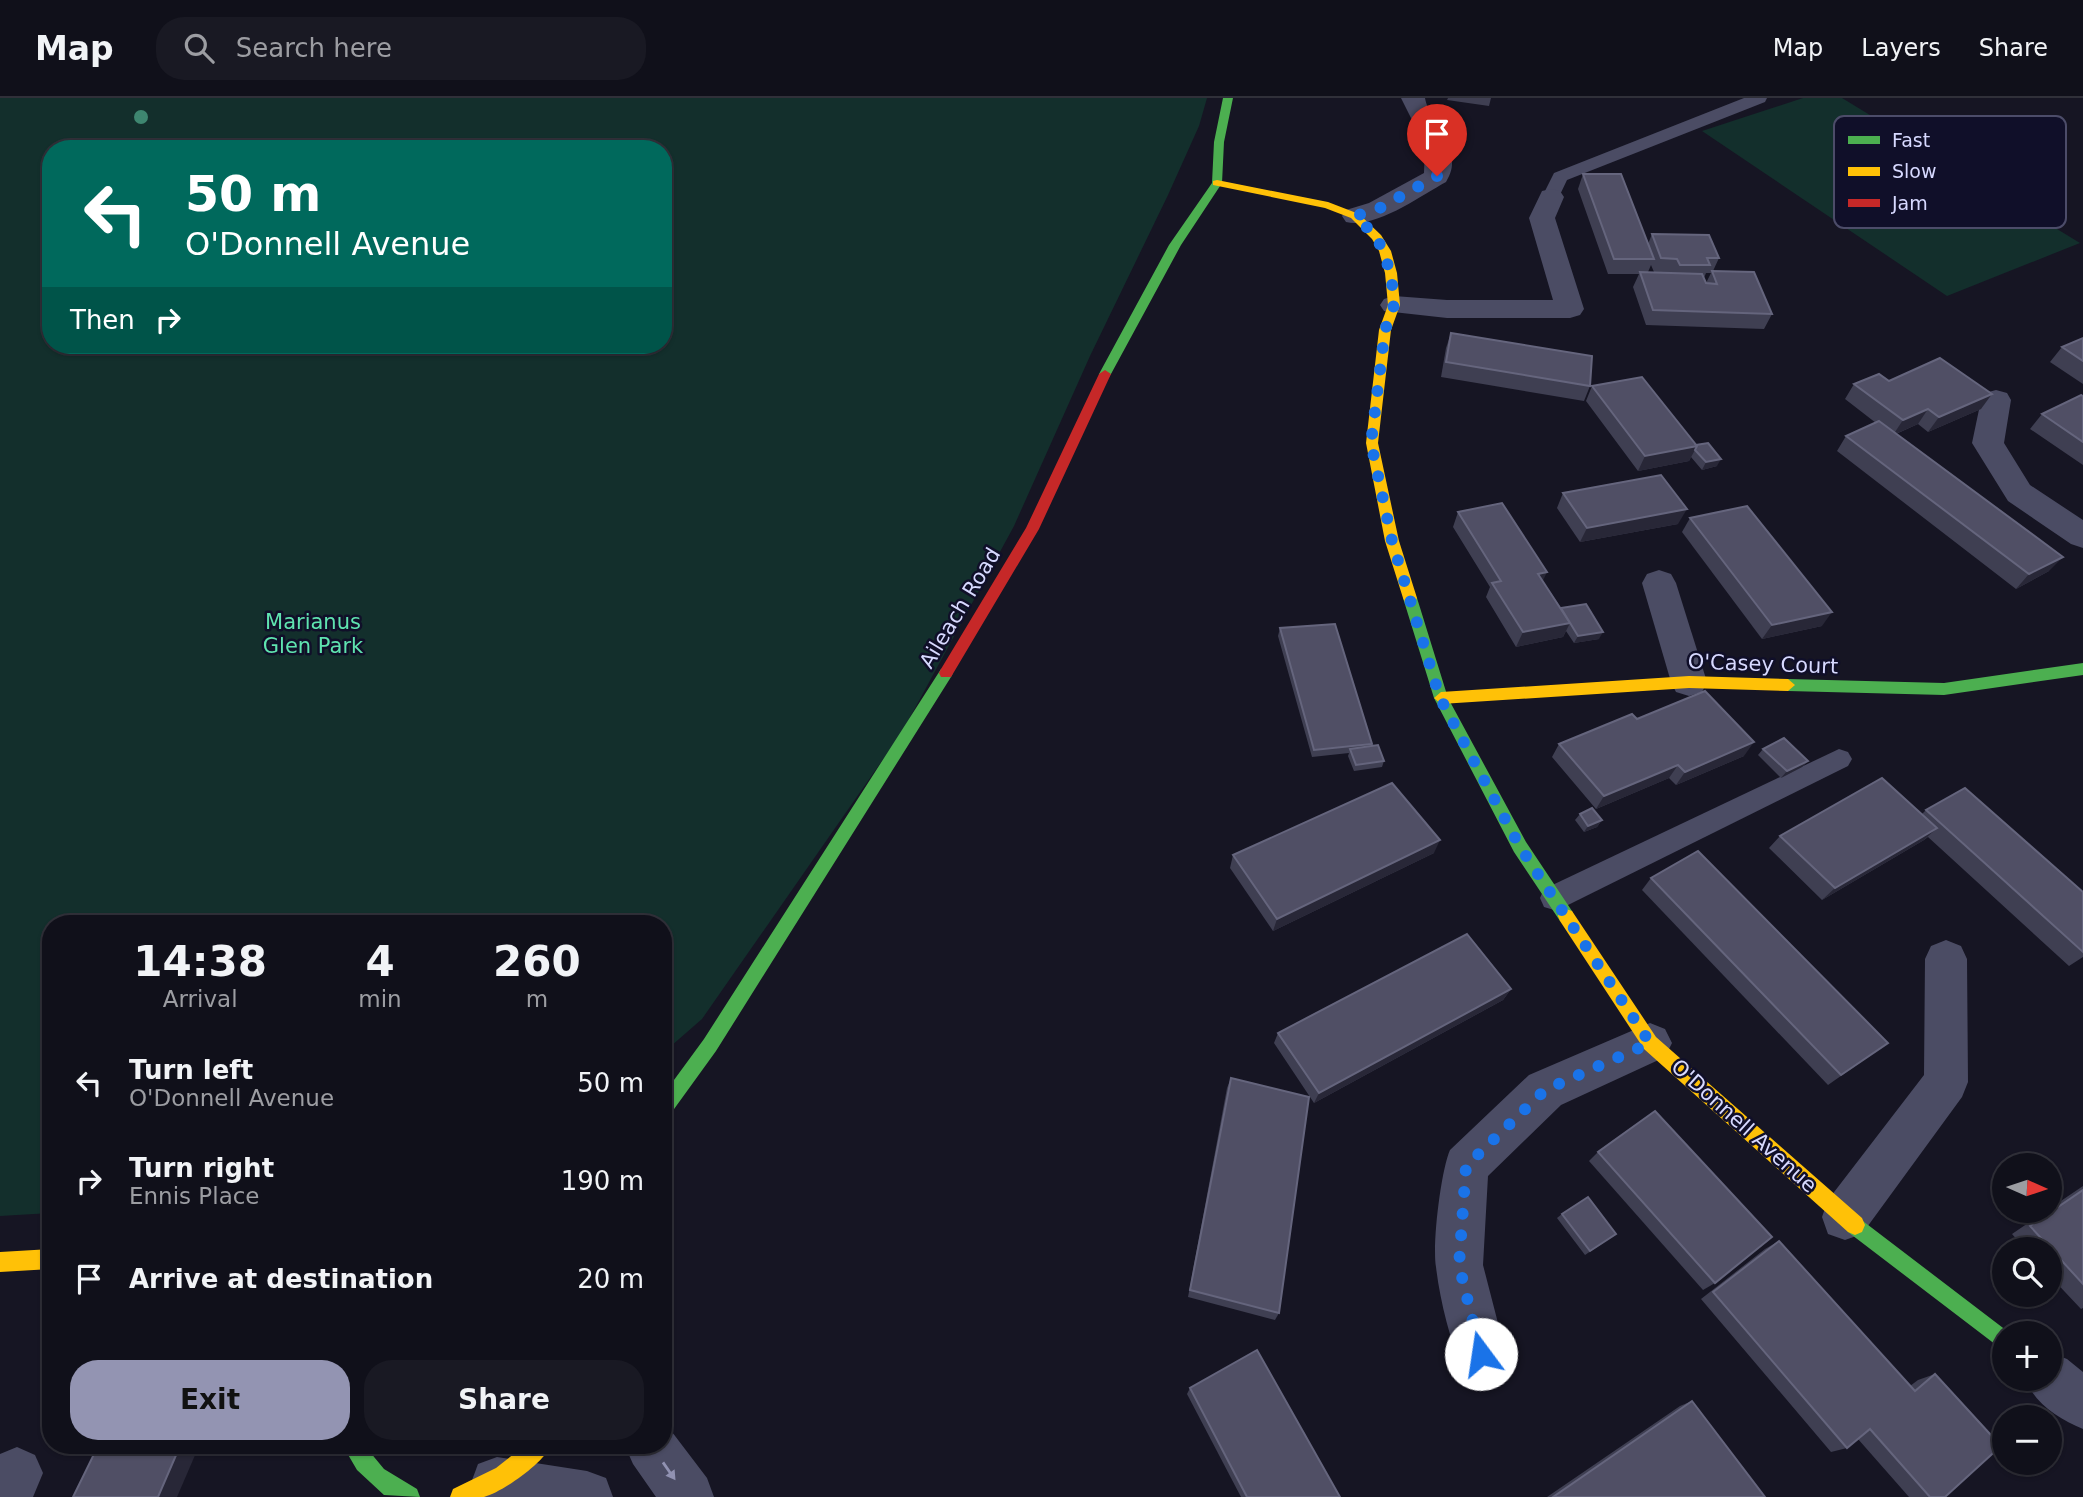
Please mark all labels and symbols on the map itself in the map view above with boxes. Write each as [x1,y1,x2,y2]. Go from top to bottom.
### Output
pin [1407,104,1467,176]
legend [1834,116,2066,228]
text: Fast [1892,129,1930,151]
text: Slow [1892,160,1937,182]
text: Jam [1891,192,1928,214]
street label: Aileach Road [915,544,1005,672]
park label: Marianus Glen Park [263,610,364,658]
street label: O'Casey Court [1687,649,1839,679]
street label: O'Donnell Avenue [1666,1054,1822,1198]
north arrow [1992,1153,2062,1223]
position arrow [1444,1317,1518,1391]
one-way arrow [662,1462,676,1480]

